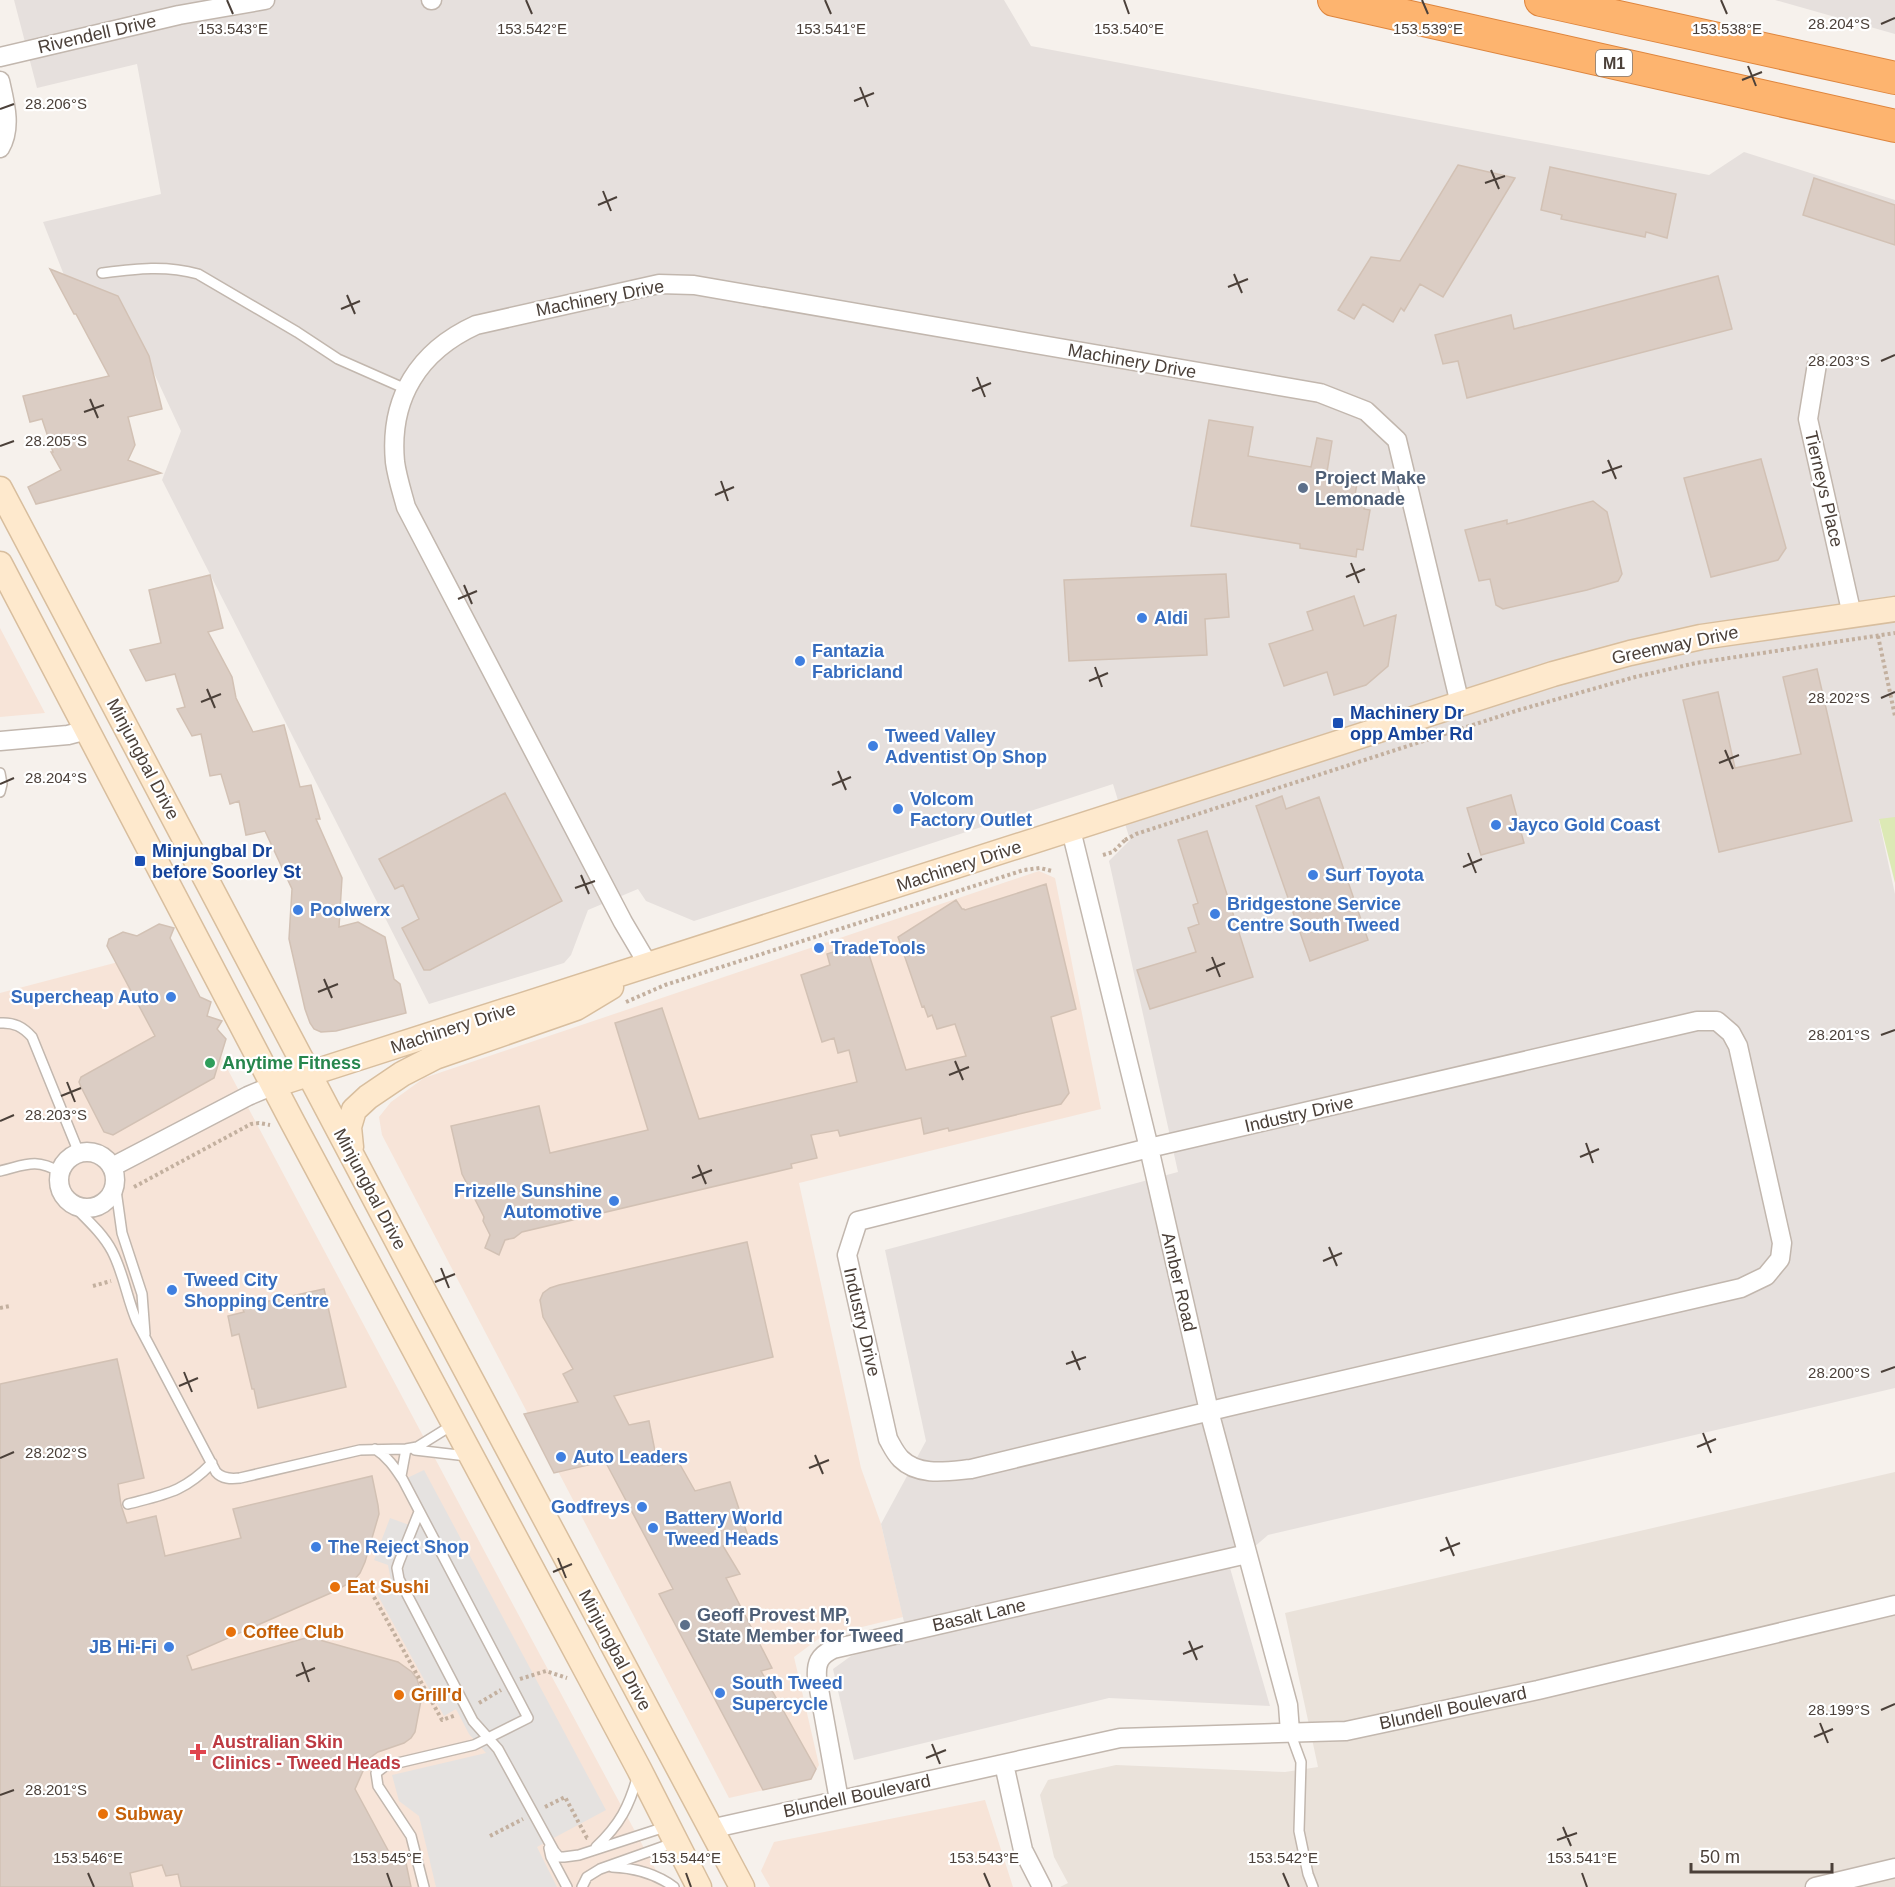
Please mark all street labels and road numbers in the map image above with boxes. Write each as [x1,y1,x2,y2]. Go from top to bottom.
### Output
street label: Rivendell Drive [36,11,158,57]
road number: M1 [1596,50,1632,76]
street label: Machinery Drive [534,276,666,320]
street label: Machinery Drive [1066,340,1198,382]
street label: Tierneys Place [1801,429,1847,549]
street label: Greenway Drive [1610,622,1740,668]
street label: Minjungbal Drive [103,695,183,823]
street label: Machinery Drive [894,836,1024,896]
street label: Machinery Drive [388,998,518,1058]
street label: Industry Drive [1243,1092,1355,1136]
street label: Minjungbal Drive [330,1125,410,1253]
street label: Amber Road [1158,1231,1200,1333]
street label: Industry Drive [840,1266,884,1378]
street label: Minjungbal Drive [575,1586,655,1714]
street label: Basalt Lane [930,1595,1028,1635]
street label: Blundell Boulevard [1378,1683,1528,1733]
street label: Blundell Boulevard [782,1771,932,1821]

